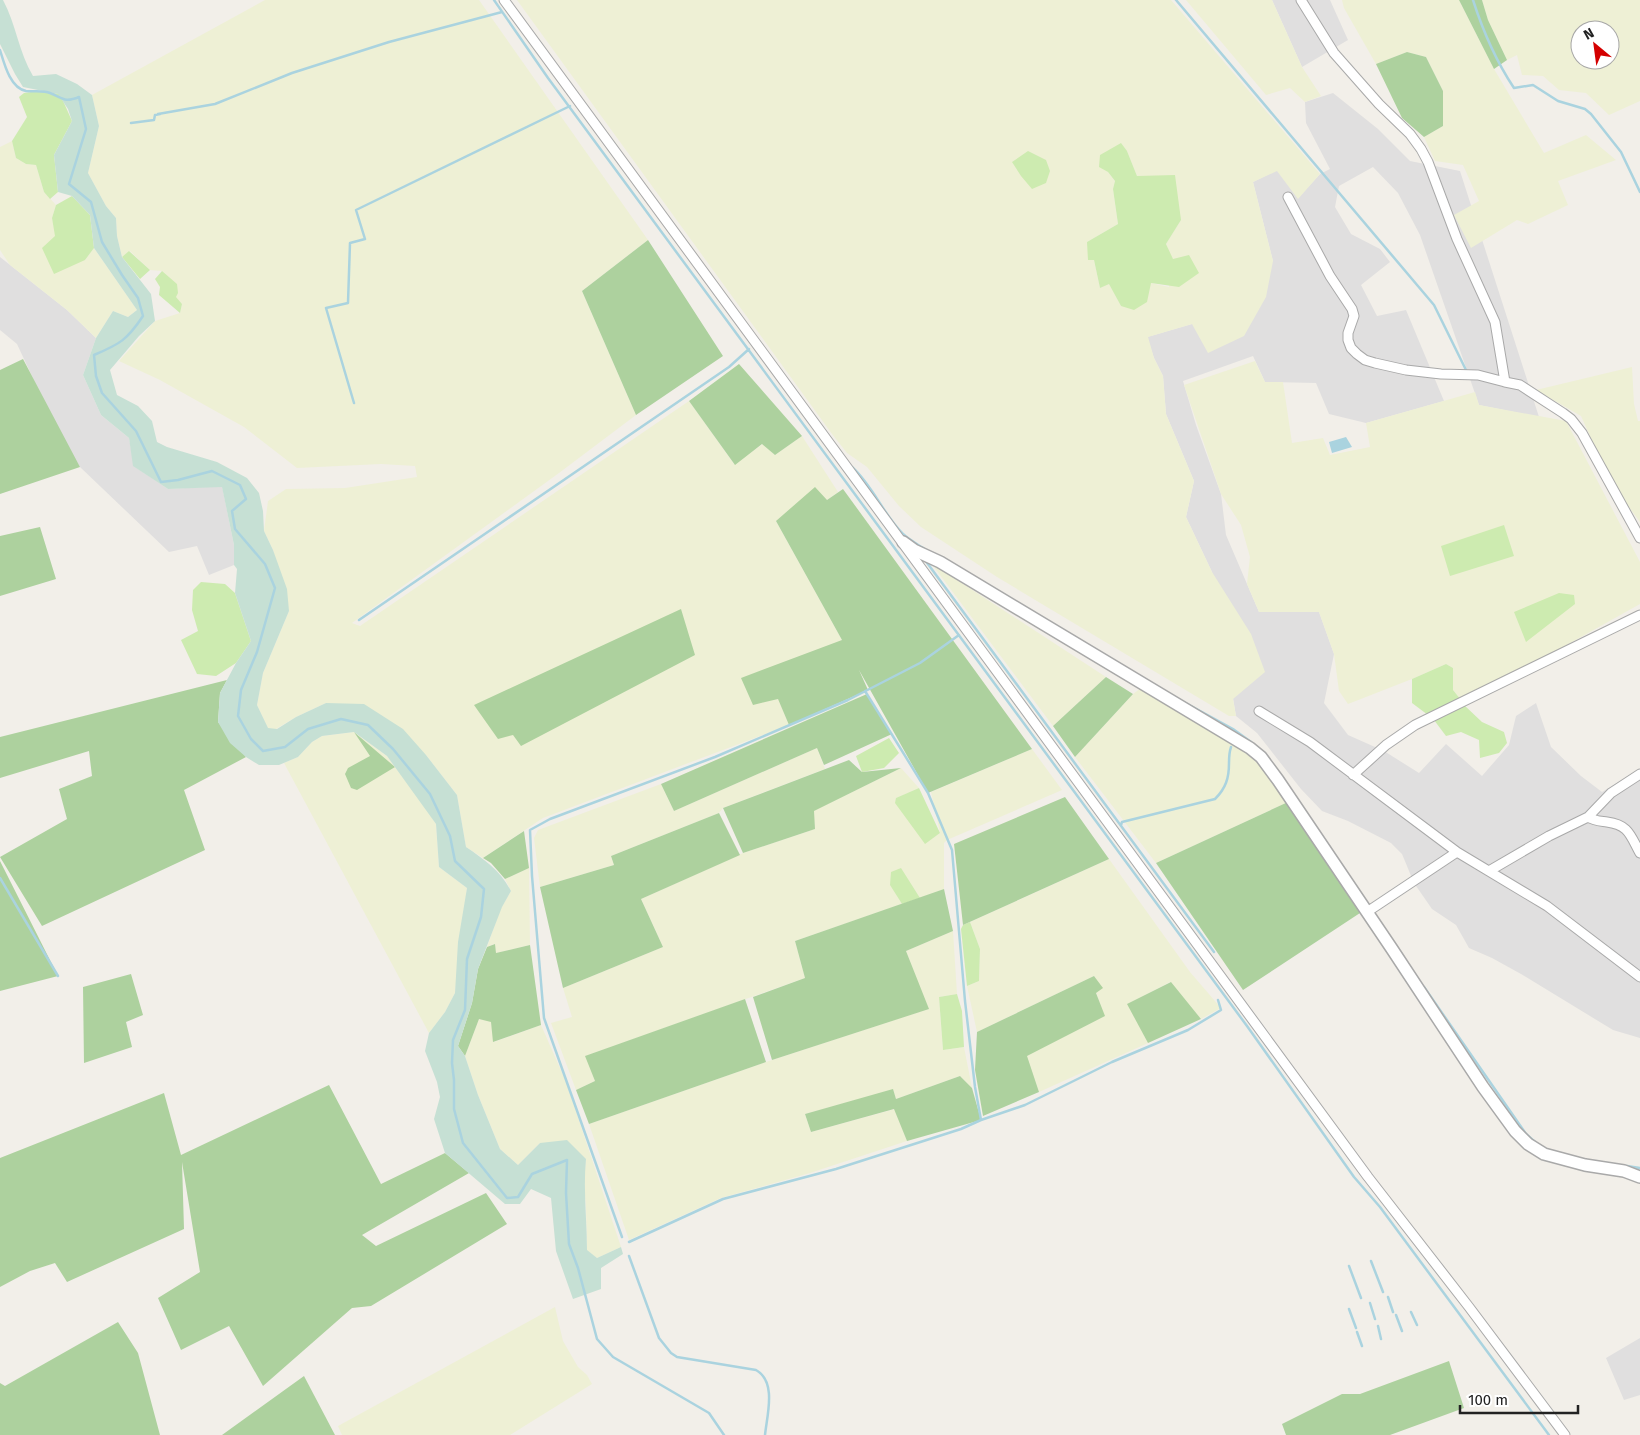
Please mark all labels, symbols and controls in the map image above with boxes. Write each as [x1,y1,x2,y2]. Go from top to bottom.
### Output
north arrow [1570,20,1620,70]
text: N [1581,24,1597,44]
scale bar [1460,1382,1578,1414]
text: 100 m [1468,1391,1508,1409]

